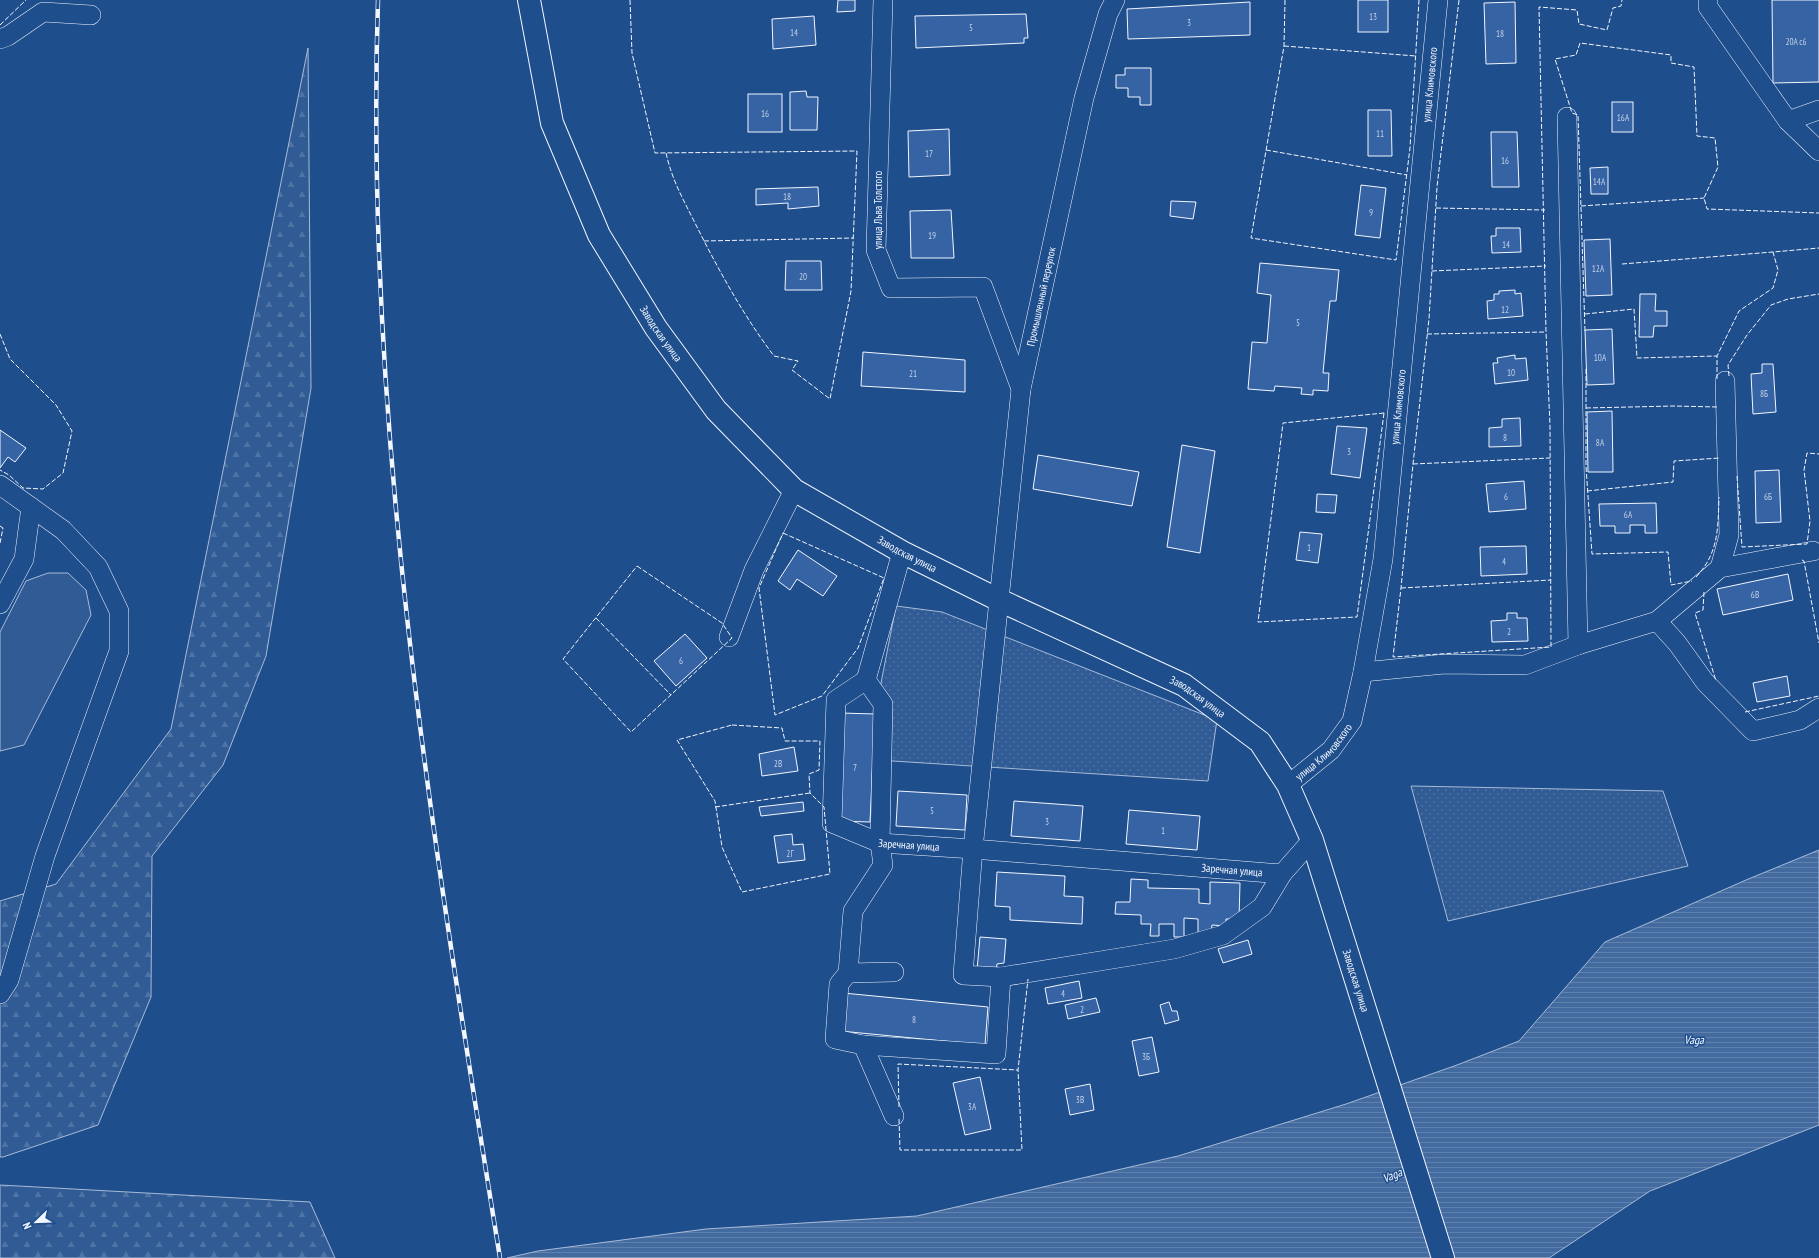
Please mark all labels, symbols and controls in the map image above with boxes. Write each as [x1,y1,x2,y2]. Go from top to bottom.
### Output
house number: 13 [1369,11,1377,22]
house number: 3 [1187,17,1191,28]
house number: 5 [969,22,973,33]
house number: 14 [790,27,798,38]
house number: 18 [1496,28,1504,39]
house number: 20А с6 [1785,36,1807,47]
street label: улица Климовского [1419,46,1440,123]
house number: 16 [761,108,769,119]
house number: 16А [1617,112,1630,123]
house number: 11 [1376,128,1384,139]
house number: 17 [925,148,933,159]
house number: 16 [1501,155,1509,166]
street label: улица Льва Толстого [871,171,885,249]
house number: 14А [1593,176,1606,187]
house number: 18 [783,191,791,202]
house number: 9 [1369,207,1373,218]
house number: 19 [928,230,936,241]
house number: 14 [1502,239,1510,250]
street label: Промышленный переулок [1023,245,1059,348]
house number: 12А [1592,263,1605,274]
house number: 20 [799,271,807,282]
street label: Заводская улица [637,303,685,364]
house number: 12 [1501,304,1509,315]
house number: 5 [1296,317,1300,328]
house number: 10А [1594,352,1607,363]
house number: 10 [1507,367,1515,378]
house number: 21 [909,368,917,379]
street label: улица Климовского [1387,369,1409,445]
house number: 8Б [1760,388,1768,399]
house number: 8 [1503,432,1507,443]
house number: 8А [1596,437,1605,448]
house number: 3 [1347,446,1351,457]
house number: 6 [1504,491,1508,502]
house number: 6Б [1764,491,1772,502]
house number: 6А [1624,509,1633,520]
street label: Заводская улица [875,532,939,575]
house number: 1 [1307,542,1311,553]
house number: 4 [1502,556,1506,567]
house number: 6В [1751,589,1759,600]
house number: 2 [1507,626,1511,637]
house number: 6 [679,655,683,666]
street label: Заводская улица [1168,672,1228,721]
street label: улица Климовского [1292,720,1355,783]
house number: 2В [774,758,782,769]
house number: 7 [853,762,857,773]
house number: 5 [930,805,934,816]
house number: 3 [1045,816,1049,827]
house number: 1 [1161,825,1165,836]
street label: Заречная улица [878,836,940,854]
house number: 2Г [786,848,794,859]
street label: Заречная улица [1201,860,1263,879]
street label: Заводская улица [1340,947,1372,1014]
house number: 4 [1061,988,1065,999]
house number: 2 [1080,1004,1084,1015]
house number: 8 [912,1014,916,1025]
water label: Vaga [1684,1032,1705,1047]
house number: 3Б [1142,1051,1150,1062]
house number: 3В [1076,1094,1084,1105]
house number: 3А [968,1101,977,1112]
water label: Vaga [1380,1164,1405,1186]
north arrow [16,1202,56,1242]
text: N [19,1220,34,1231]

